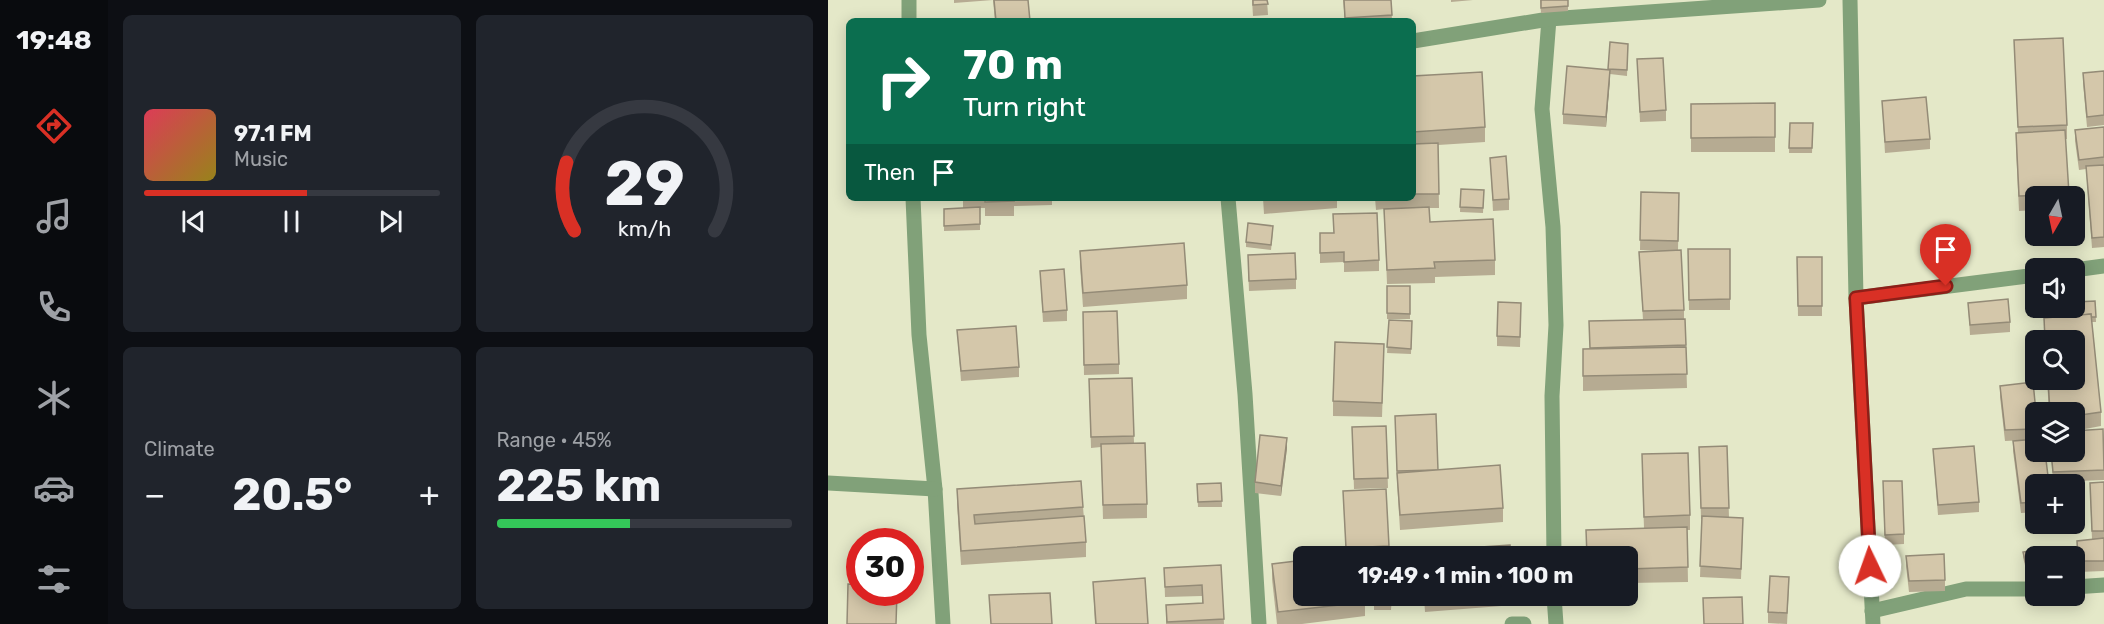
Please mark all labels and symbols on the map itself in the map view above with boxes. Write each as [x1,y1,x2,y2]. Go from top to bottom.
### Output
north arrow [2025,186,2085,246]
pin [1920,224,1971,286]
speed limit sign: 30 [846,528,924,606]
position arrow [1838,534,1902,598]

